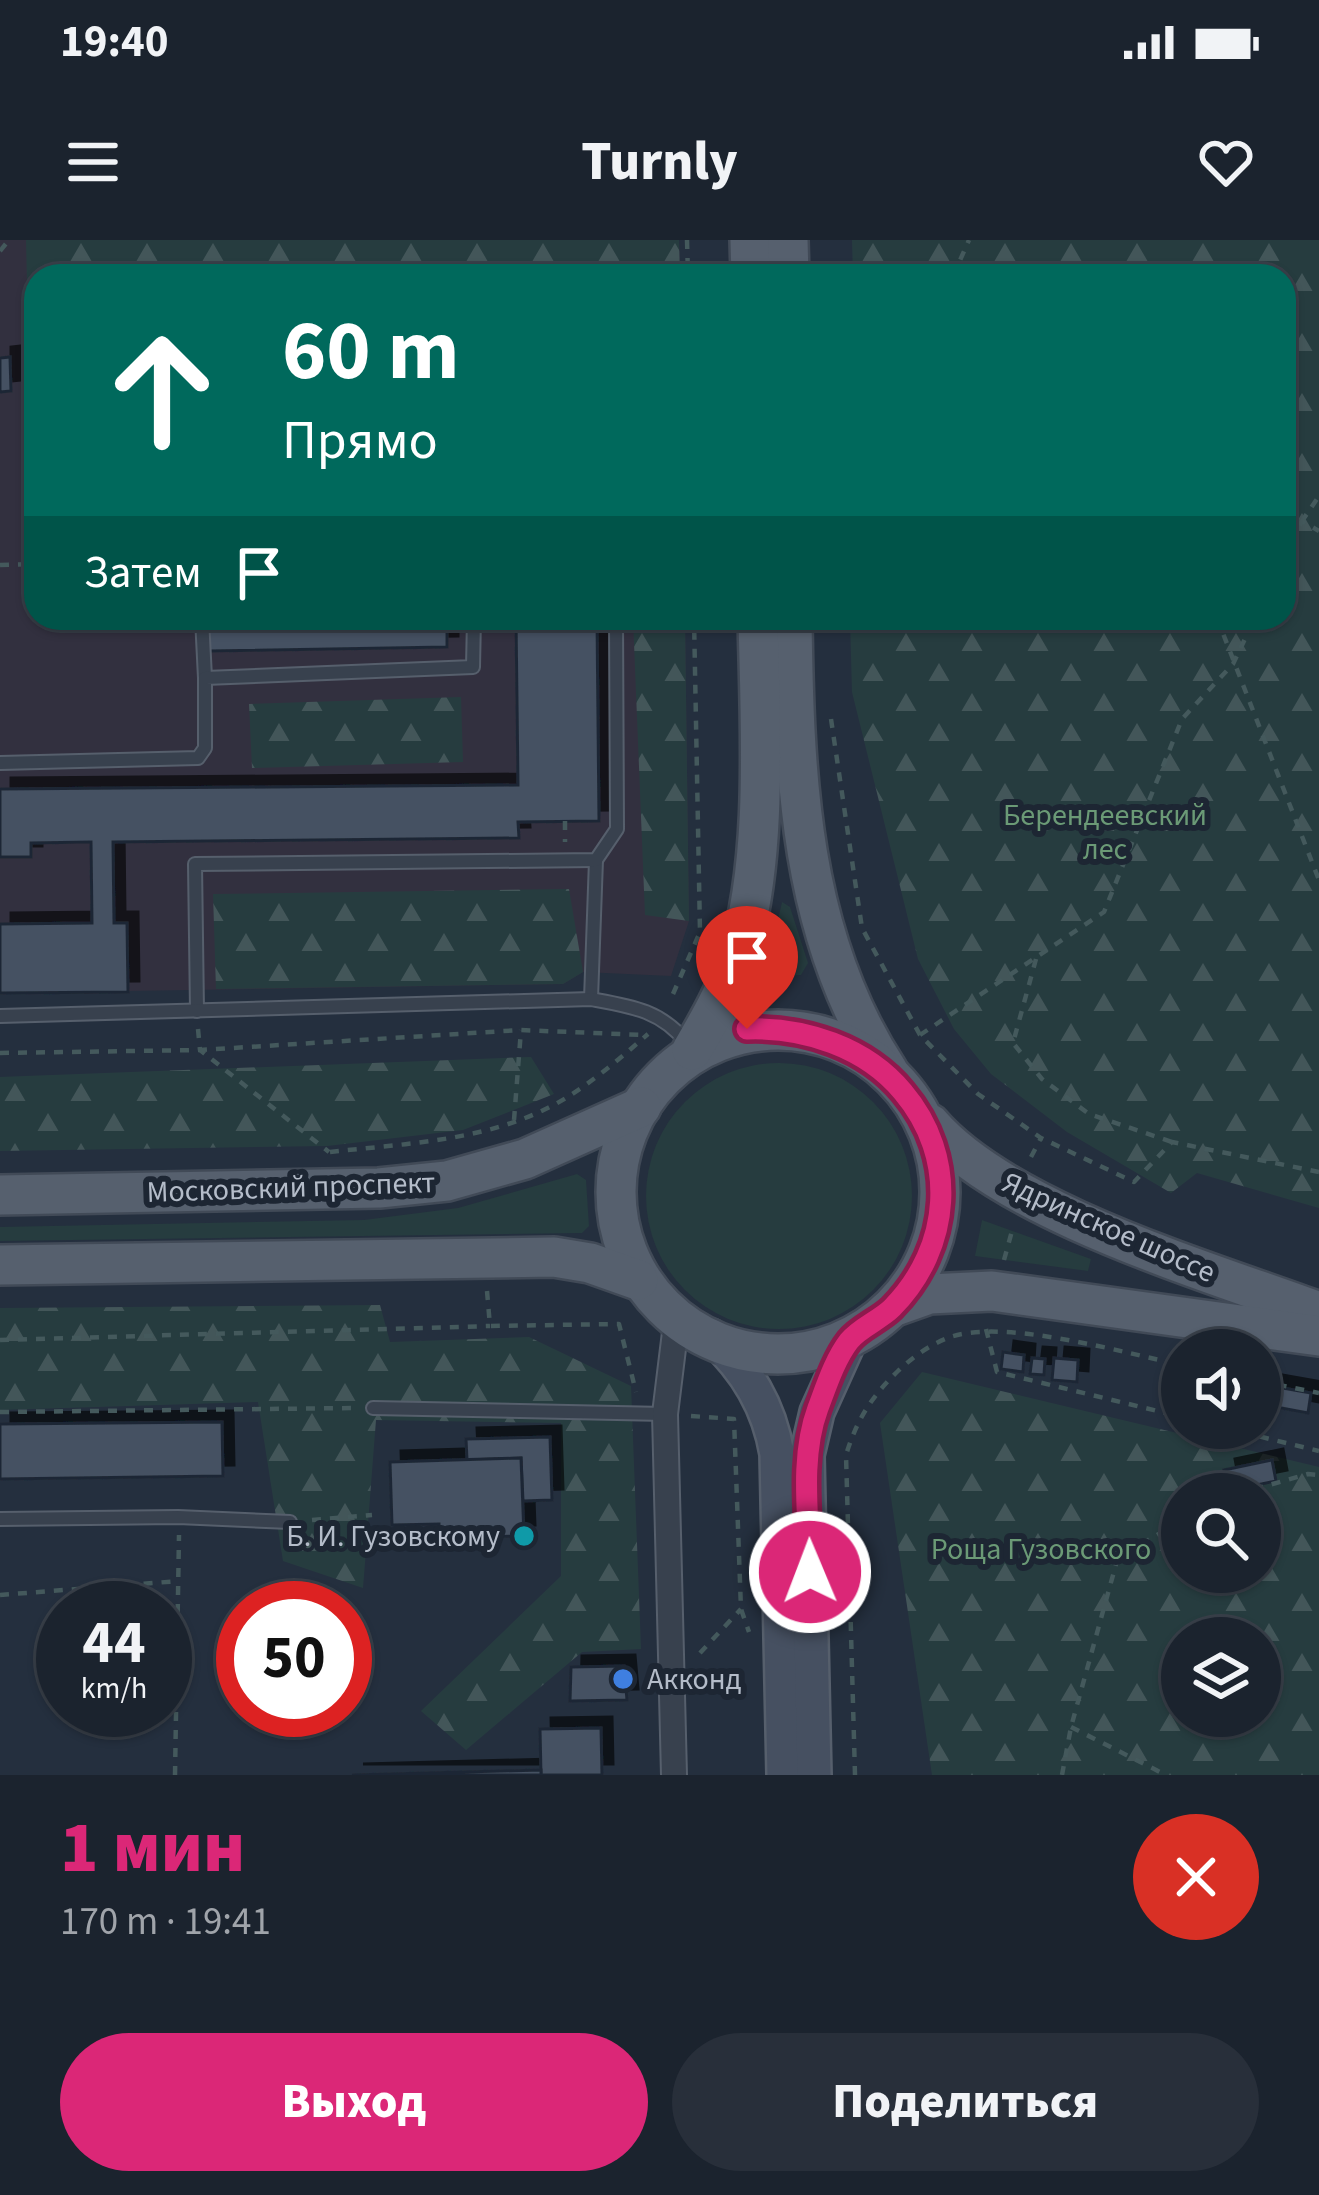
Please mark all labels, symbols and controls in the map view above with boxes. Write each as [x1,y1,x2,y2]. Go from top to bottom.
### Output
text: 19:40 [60,10,169,74]
text: Turnly [581,124,738,201]
icon: menu [60,129,126,195]
icon: heart [1193,129,1259,195]
text: 60 m [282,292,460,412]
icon: ahead [84,312,240,468]
text: Прямо [282,403,438,480]
icon: arrive [226,540,292,606]
text: Затем [84,541,202,605]
park label: Берендеевский лес [1003,794,1207,871]
pin [696,906,798,1029]
icon: arrive [714,924,780,990]
street label: Московский проспект [146,1161,436,1214]
street label: Ядринское шоссе [995,1161,1222,1294]
map controls [1161,1329,1281,1737]
button: sound [1161,1329,1281,1449]
button: search [1161,1473,1281,1593]
position arrow [747,1509,873,1635]
place label: Б. И. Гузовскому [286,1515,500,1558]
marker: Б. И. Гузовскому [511,1523,537,1549]
park label: Роща Гузовского [931,1528,1151,1571]
speed limit sign: 50 [216,1581,372,1737]
text: 44 [82,1601,146,1686]
button: layers [1161,1617,1281,1737]
place label: Акконд [647,1658,742,1701]
marker: Акконд [610,1666,636,1692]
text: km/h [81,1667,147,1710]
text: 1 мин [60,1797,245,1900]
button: close [1133,1814,1259,1940]
text: 170 m · 19:41 [60,1894,271,1950]
button: Выход [60,2033,648,2171]
button: Поделиться [672,2033,1259,2171]

